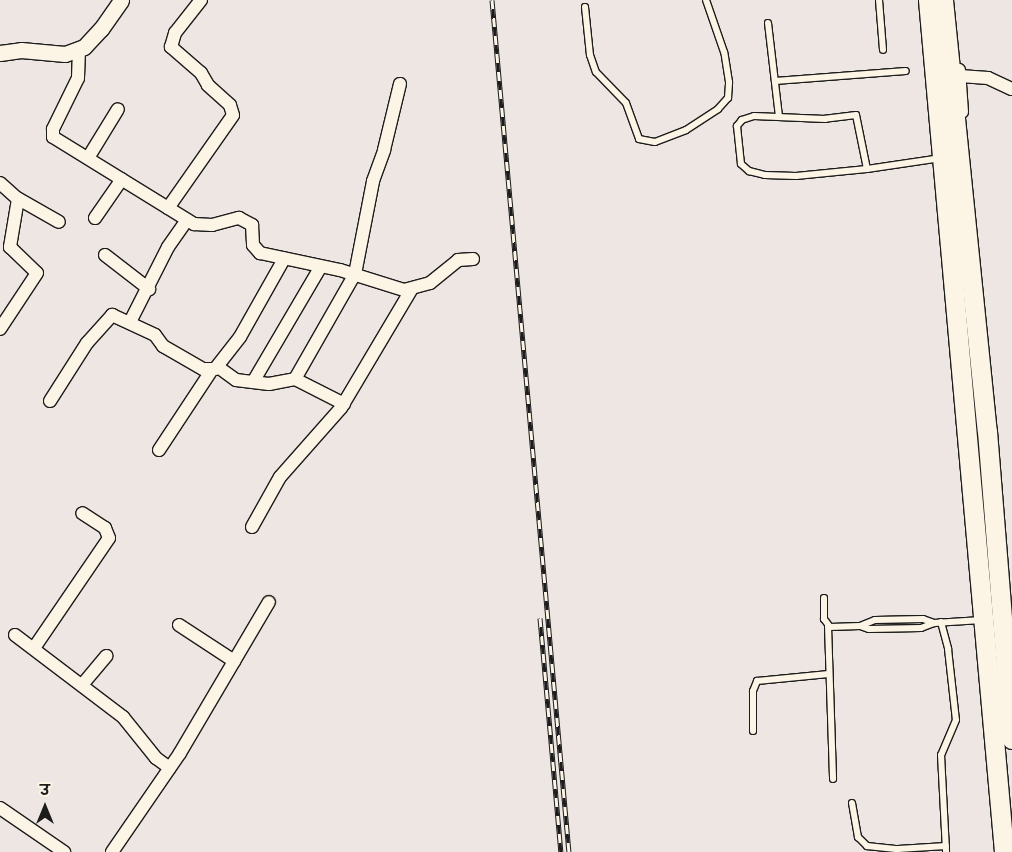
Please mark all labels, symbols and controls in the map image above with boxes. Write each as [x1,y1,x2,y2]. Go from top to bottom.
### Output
text: उ [40,781,50,802]
north arrow [20,782,70,832]

